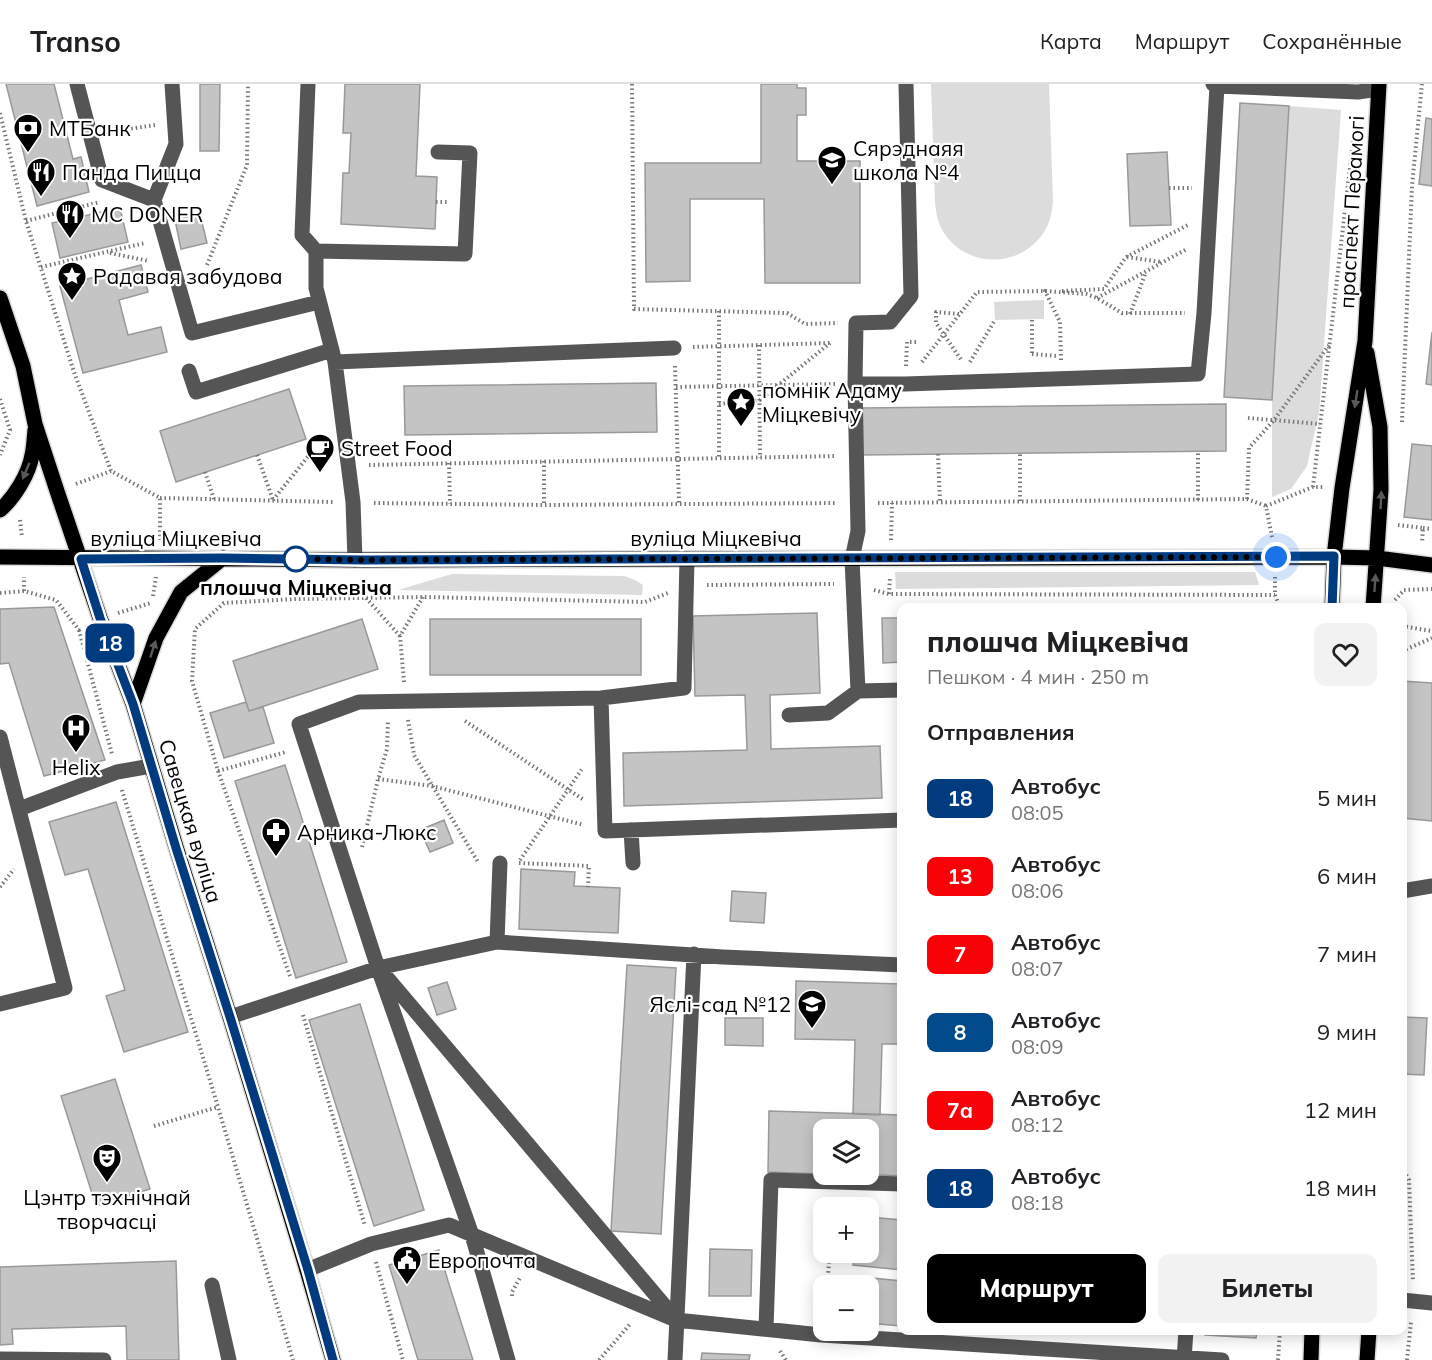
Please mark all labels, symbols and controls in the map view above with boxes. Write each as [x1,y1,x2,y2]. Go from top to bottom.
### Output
text: Transo [30,24,121,59]
text: Карта [1040,28,1102,54]
text: Маршрут [1135,28,1229,54]
text: Сохранённые [1262,28,1402,54]
bank icon: МТБанк [12,112,44,154]
place label: МТБанк [49,115,131,141]
street label: праспект Перамогі [1333,115,1369,309]
place label: Сярэднаяя школа №4 [853,135,964,185]
school or university icon: Сярэднаяя школа №4 [816,144,848,186]
restaurant icon: Панда Пицца [25,156,57,198]
place label: Панда Пицца [62,159,202,185]
restaurant icon: MC DONER [54,198,86,240]
place label: MC DONER [91,201,203,227]
place icon: Радавая забудова [56,260,88,302]
place label: Радавая забудова [93,263,283,289]
place label: помнік Адаму Міцкевічу [762,377,902,427]
place icon: помнік Адаму Міцкевічу [725,386,757,428]
one-way arrow [1351,390,1360,409]
cafe icon: Street Food [304,432,336,474]
place label: Street Food [341,435,453,461]
one-way arrow [21,462,31,480]
one-way arrow [1376,490,1385,509]
street label: вуліца Міцкевіча [90,525,262,551]
street label: вуліца Міцкевіча [630,525,802,551]
your location [1261,542,1291,572]
marker: плошча Міцкевіча [283,546,309,572]
one-way arrow [1370,573,1380,592]
place label: плошча Міцкевіча [200,574,392,600]
button: heart [1314,623,1377,686]
line badge: 18 [83,624,137,662]
text: плошча Міцкевіча [927,624,1189,659]
text: 18 [97,630,123,656]
one-way arrow [148,640,158,658]
text: Пешком · 4 мин · 250 m [927,664,1149,689]
hospital icon: Helix [60,712,92,754]
text: Отправления [927,718,1075,746]
street label: Савецкая вуліца [154,736,228,906]
place label: Helix [52,754,100,780]
text: Автобус [1011,772,1101,800]
text: 5 мин [1317,784,1377,812]
text: 18 [947,785,973,811]
text: 08:05 [1011,800,1064,825]
pharmacy icon: Арника-Люкс [260,816,292,858]
place label: Арника-Люкс [297,819,437,845]
text: Автобус [1011,850,1101,878]
text: 6 мин [1317,862,1377,890]
text: 13 [947,863,973,889]
text: 08:06 [1011,878,1064,903]
text: Автобус [1011,928,1101,956]
text: 7 мин [1317,940,1377,968]
text: 7 [954,941,966,967]
text: 08:07 [1011,956,1064,981]
school or university icon: Яслі-сад №12 [796,988,828,1030]
place label: Яслі-сад №12 [649,991,791,1017]
text: Автобус [1011,1006,1101,1034]
text: 9 мин [1317,1018,1377,1046]
text: 8 [954,1019,966,1045]
text: 08:09 [1011,1034,1064,1059]
text: Автобус [1011,1084,1101,1112]
text: 12 мин [1304,1096,1377,1124]
text: 7а [947,1097,973,1123]
text: 08:12 [1011,1112,1064,1137]
map controls [813,1119,879,1341]
button: layers [813,1119,879,1185]
theatre icon: Цэнтр тэхнічнай творчасці [91,1142,123,1184]
text: Автобус [1011,1162,1101,1190]
text: 18 мин [1304,1174,1377,1202]
text: 18 [947,1175,973,1201]
place label: Цэнтр тэхнічнай творчасці [23,1184,191,1234]
text: 08:18 [1011,1190,1064,1215]
button: + [813,1197,879,1263]
public building icon: Европочта [391,1244,423,1286]
place label: Европочта [428,1247,536,1273]
button: Маршрут [927,1254,1146,1323]
button: Билеты [1158,1254,1377,1323]
button: − [813,1275,879,1341]

